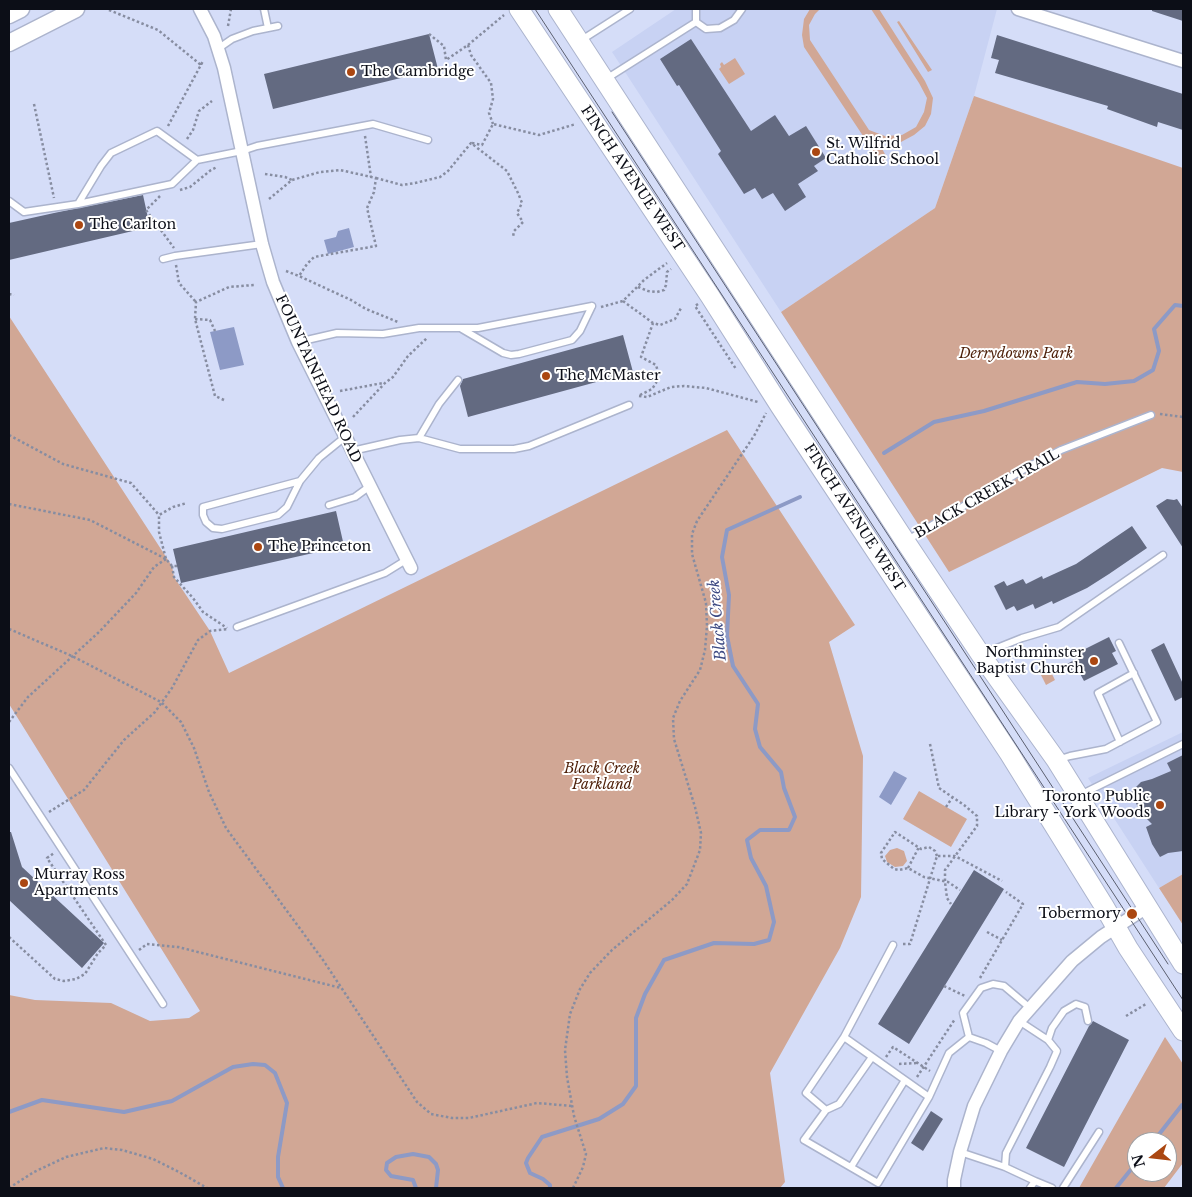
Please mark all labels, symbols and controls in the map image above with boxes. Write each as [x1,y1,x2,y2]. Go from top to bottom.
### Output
place label: The Cambridge [361,64,474,80]
marker: The Cambridge [345,66,357,78]
street label: FINCH AVENUE WEST [577,103,687,255]
place label: St. Wilfrid Catholic School [826,136,939,168]
marker: St. Wilfrid Catholic School [810,146,822,158]
place label: The Carlton [89,217,176,233]
marker: The Carlton [73,219,85,231]
street label: FOUNTAINHEAD ROAD [272,292,364,466]
park label: Derrydowns Park [959,346,1073,362]
place label: The McMaster [556,368,661,384]
marker: The McMaster [540,370,552,382]
street label: FINCH AVENUE WEST [800,441,908,595]
street label: BLACK CREEK TRAIL [912,446,1062,542]
place label: The Princeton [268,539,371,555]
marker: The Princeton [252,541,264,553]
water label: Black Creek [705,579,731,661]
place label: Northminster Baptist Church [976,645,1084,678]
marker: Northminster Baptist Church [1088,655,1100,667]
park label: Black Creek Parkland [564,761,640,794]
place label: Toronto Public Library - York Woods [995,789,1150,822]
marker: Toronto Public Library - York Woods [1154,799,1166,811]
place label: Murray Ross Apartments [34,867,125,900]
marker: Murray Ross Apartments [18,877,30,889]
place label: Tobermory [1038,906,1121,922]
marker: Tobermory [1125,907,1139,921]
north arrow [1127,1132,1177,1182]
text: N [1128,1152,1149,1170]

